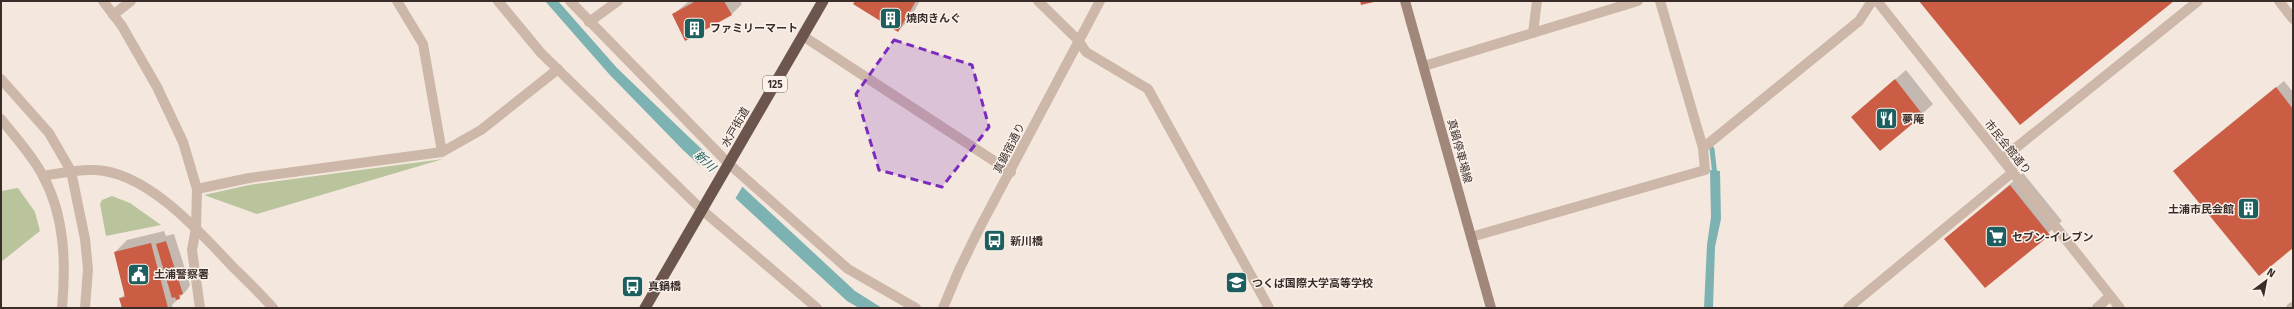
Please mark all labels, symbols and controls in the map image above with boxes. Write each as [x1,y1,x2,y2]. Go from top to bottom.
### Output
building icon: 焼肉きんぐ [878,5,904,31]
place label: 焼肉きんぐ [906,12,961,25]
building icon: ファミリーマート [681,15,707,41]
place label: ファミリーマート [710,22,798,35]
road number: 125 [763,76,787,92]
street label: 水戸街道 [719,105,752,150]
restaurant icon: 夢庵 [1873,106,1899,132]
place label: 夢庵 [1902,113,1925,126]
street label: 真鍋停車場線 [1445,118,1474,185]
street label: 市民会館通り [1982,118,2033,177]
street label: 真鍋宿通り [991,121,1028,176]
water label: 新川 [691,148,720,176]
building icon: 土浦市民会館 [2236,196,2262,222]
place label: 土浦市民会館 [2168,203,2234,216]
supermarket icon: セブン-イレブン [1984,224,2010,250]
bus stop icon: 新川橋 [981,228,1007,254]
place label: セブン-イレブン [2012,231,2093,244]
place label: 新川橋 [1010,235,1043,248]
public building icon: 土浦警察署 [126,261,152,287]
north arrow [2246,261,2286,301]
text: N [2264,265,2278,280]
place label: 土浦警察署 [154,268,209,281]
school or university icon: つくば国際大学高等学校 [1223,270,1249,296]
bus stop icon: 真鍋橋 [619,273,645,299]
place label: つくば国際大学高等学校 [1252,277,1373,290]
place label: 真鍋橋 [648,280,681,293]

